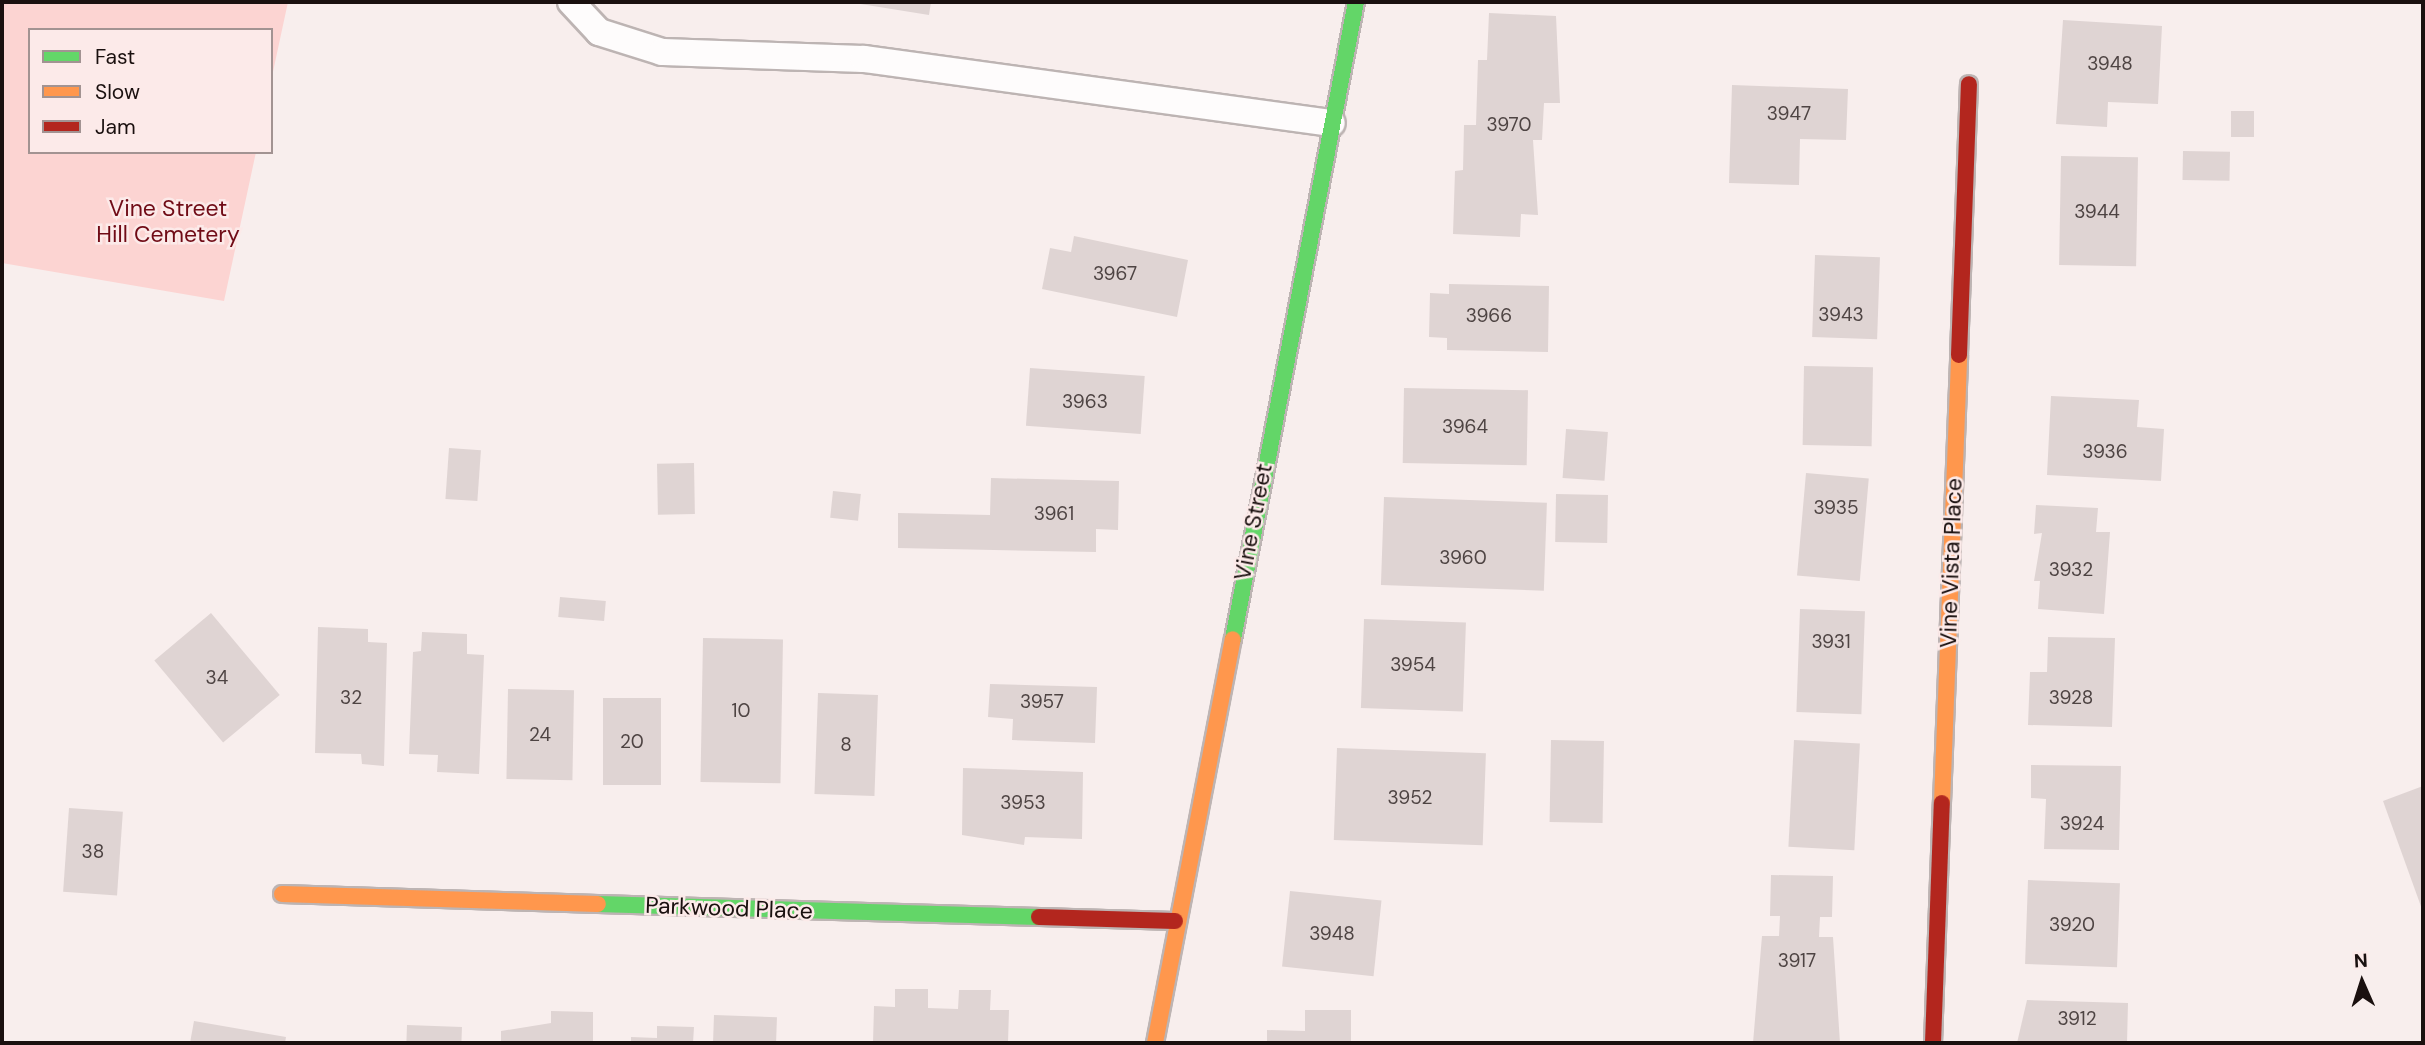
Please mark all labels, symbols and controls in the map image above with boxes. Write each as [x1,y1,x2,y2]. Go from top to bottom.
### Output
legend [28,28,273,154]
text: Fast [95,43,135,71]
house number: 3948 [2087,53,2133,75]
text: Slow [95,78,140,106]
house number: 3947 [1767,103,1811,125]
text: Jam [95,113,136,141]
house number: 3970 [1487,114,1531,136]
park label: Vine Street Hill Cemetery [96,194,240,248]
house number: 3944 [2074,201,2120,223]
house number: 3967 [1093,263,1137,285]
house number: 3943 [1818,304,1864,326]
house number: 3966 [1466,305,1512,327]
house number: 3963 [1062,391,1108,413]
house number: 3964 [1442,416,1488,438]
house number: 3936 [2082,441,2128,463]
street label: Vine Street [1228,461,1278,583]
street label: Vine Vista Place [1934,478,1968,648]
house number: 3935 [1813,497,1859,519]
house number: 3961 [1034,503,1074,525]
house number: 3960 [1439,547,1487,569]
house number: 3932 [2049,559,2093,581]
house number: 3931 [1811,631,1851,653]
house number: 3954 [1390,654,1436,676]
house number: 34 [206,667,228,689]
house number: 32 [340,687,362,709]
house number: 3928 [2049,687,2093,709]
house number: 3957 [1020,691,1064,713]
house number: 10 [732,700,750,722]
house number: 24 [529,724,551,746]
house number: 20 [620,731,644,753]
house number: 8 [840,734,852,756]
house number: 3952 [1388,787,1432,809]
house number: 3953 [1000,792,1046,814]
house number: 3924 [2060,813,2104,835]
house number: 38 [82,841,104,863]
street label: Parkwood Place [645,891,813,925]
house number: 3920 [2049,914,2095,936]
house number: 3948 [1309,923,1355,945]
north arrow [2327,947,2397,1017]
text: N [2353,948,2368,973]
house number: 3917 [1778,950,1816,972]
house number: 3912 [2057,1008,2097,1030]

